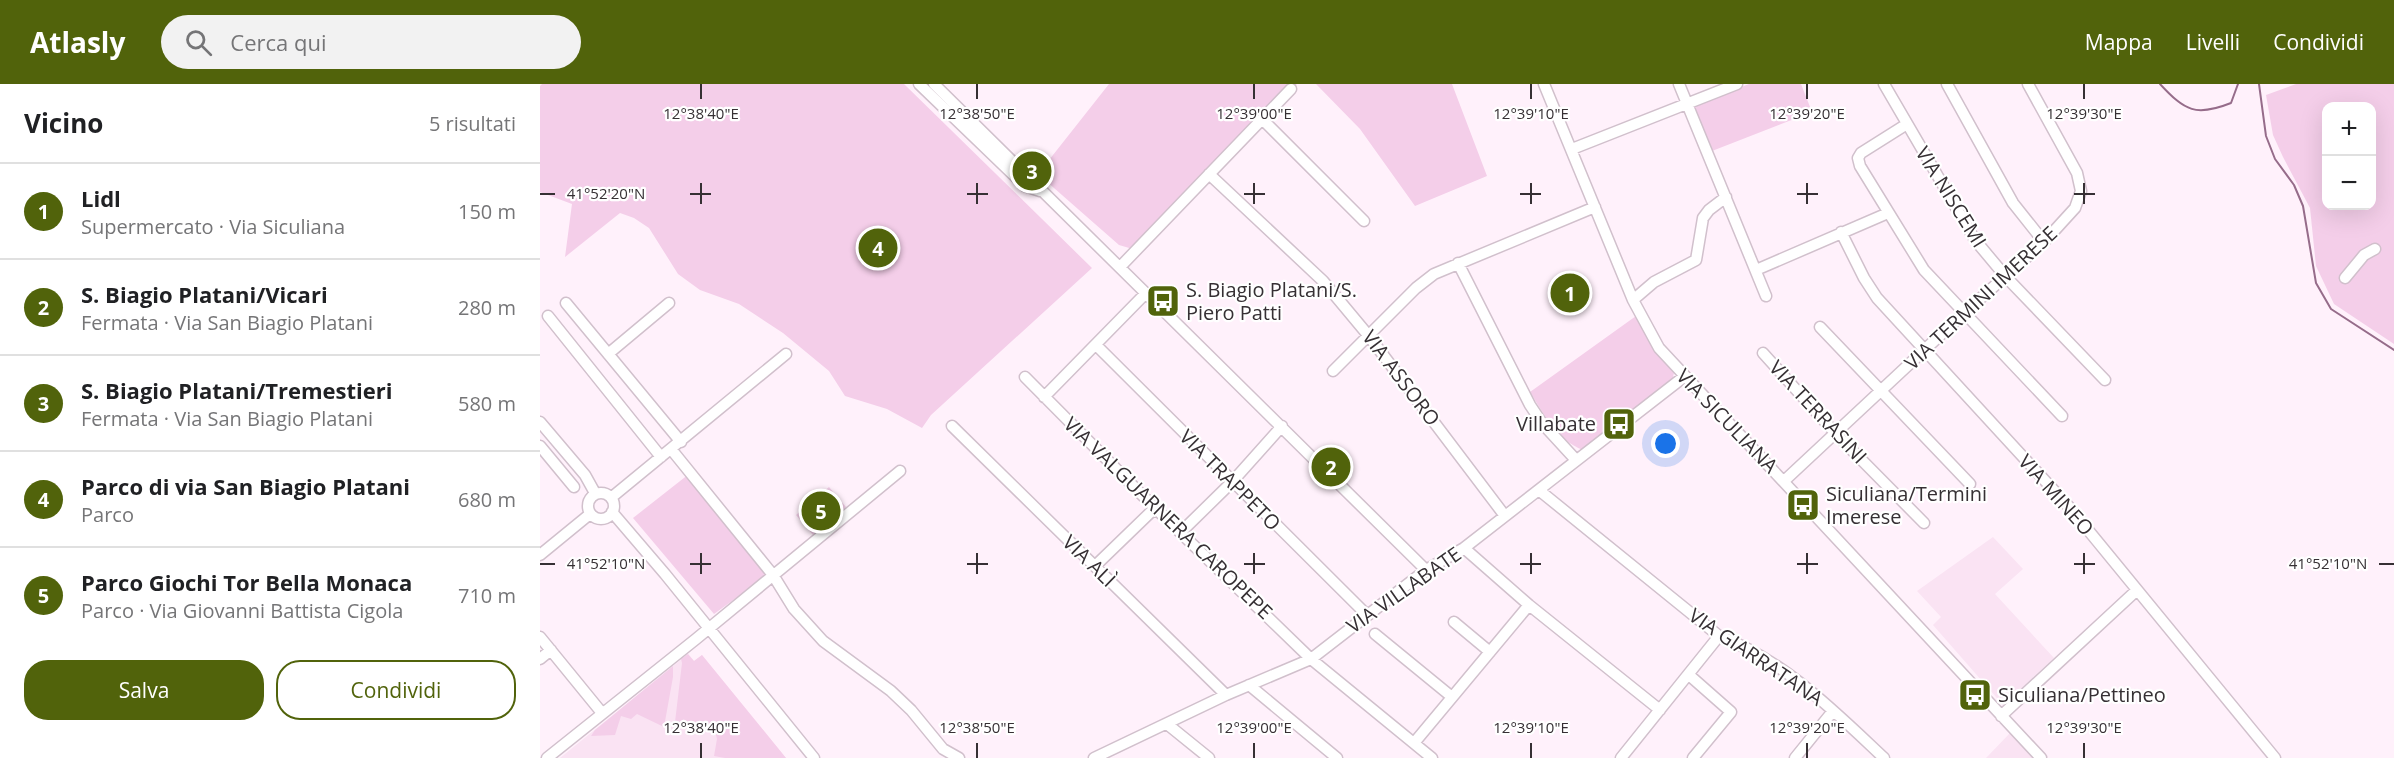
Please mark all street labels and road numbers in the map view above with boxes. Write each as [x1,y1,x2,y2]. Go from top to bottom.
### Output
street label: VIA NISCEMI [1910,141,1993,252]
street label: VIA TERMINI IMERESE [1899,220,2063,376]
street label: VIA ASSORO [1356,324,1446,431]
street label: VIA TERRASINI [1763,354,1873,469]
street label: VIA SICULIANA [1671,363,1784,479]
street label: VIA VALGUARNERA CAROPEPE [1058,411,1279,625]
street label: VIA TRAPPETO [1174,423,1287,536]
street label: VIA MINEO [2013,448,2100,541]
street label: VIA ALÌ [1057,529,1122,593]
street label: VIA VILLABATE [1341,540,1466,639]
street label: VIA GIARRATANA [1684,602,1829,712]

